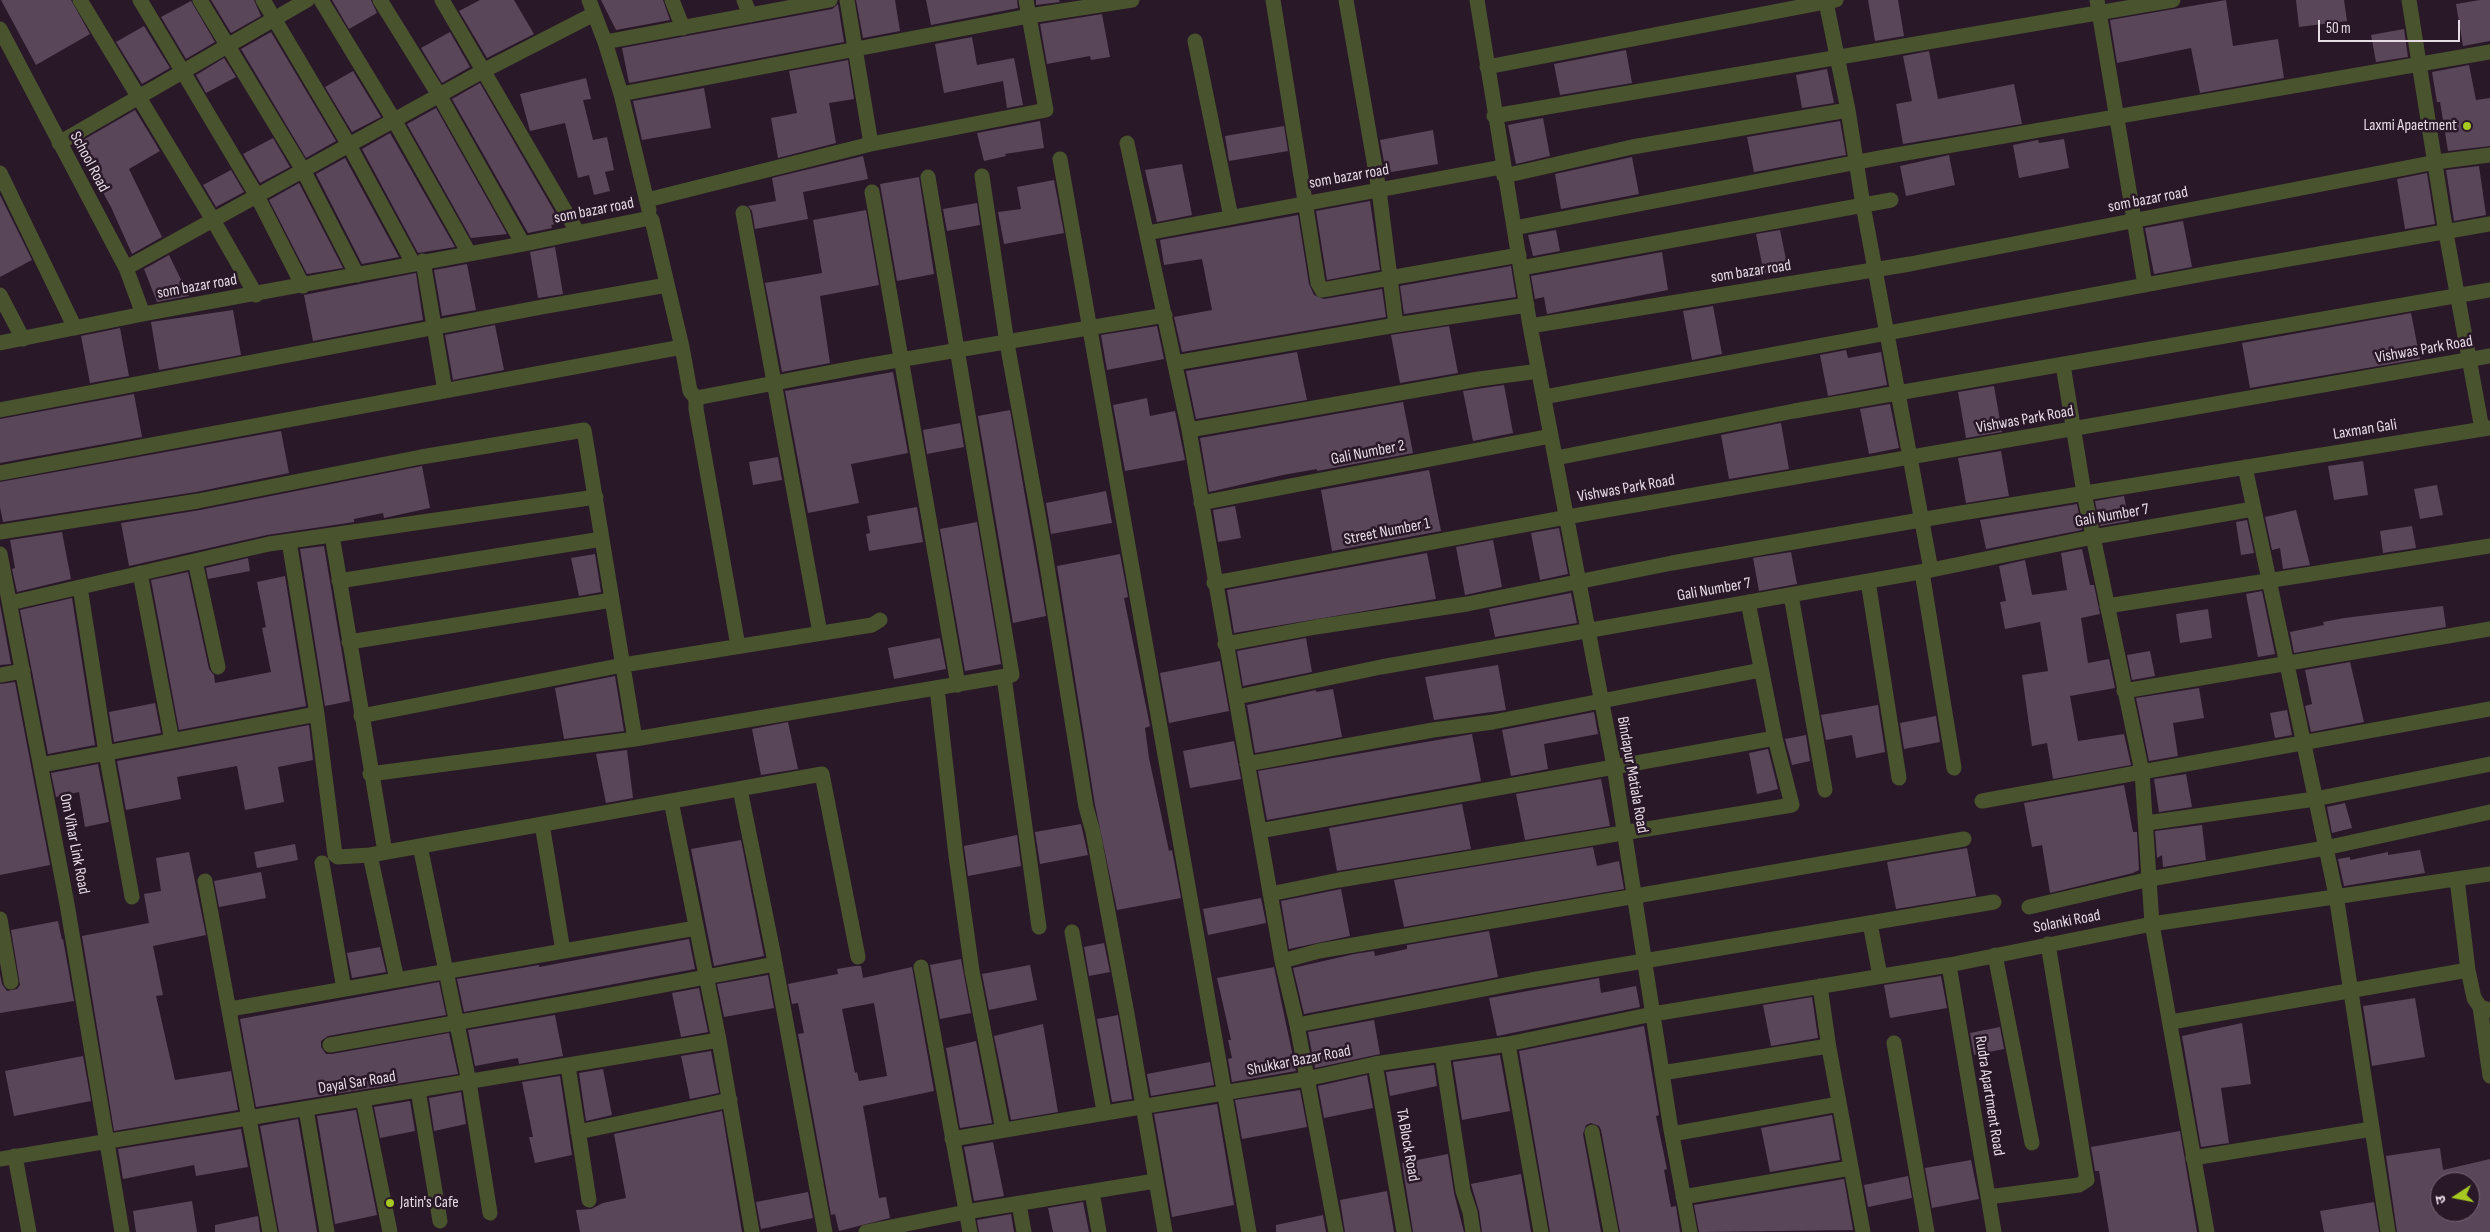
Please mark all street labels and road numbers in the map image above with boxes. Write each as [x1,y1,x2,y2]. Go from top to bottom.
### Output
street label: School Road [65,129,113,195]
street label: som bazar road [1308,161,1390,193]
street label: som bazar road [2107,183,2189,217]
street label: som bazar road [553,194,635,228]
street label: som bazar road [1710,256,1792,288]
street label: som bazar road [156,271,238,303]
street label: Vishwas Park Road [2374,332,2474,368]
street label: Vishwas Park Road [1975,402,2075,438]
street label: Laxman Gali [2332,415,2398,445]
street label: Gali Number 2 [1329,436,1407,470]
street label: Vishwas Park Road [1576,471,1676,507]
street label: Gali Number 7 [2074,500,2150,532]
street label: Street Number 1 [1342,514,1432,550]
street label: Gali Number 7 [1676,574,1752,606]
street label: Bindapur Matiala Road [1612,715,1652,835]
street label: Om Vihar Link Road [55,792,93,896]
street label: Solanki Road [2032,906,2102,938]
street label: Rudra Apartment Road [1970,1035,2008,1157]
street label: Shukkar Bazar Road [1246,1042,1352,1080]
street label: Dayal Sar Road [317,1067,397,1099]
street label: TA Block Road [1391,1107,1423,1183]

